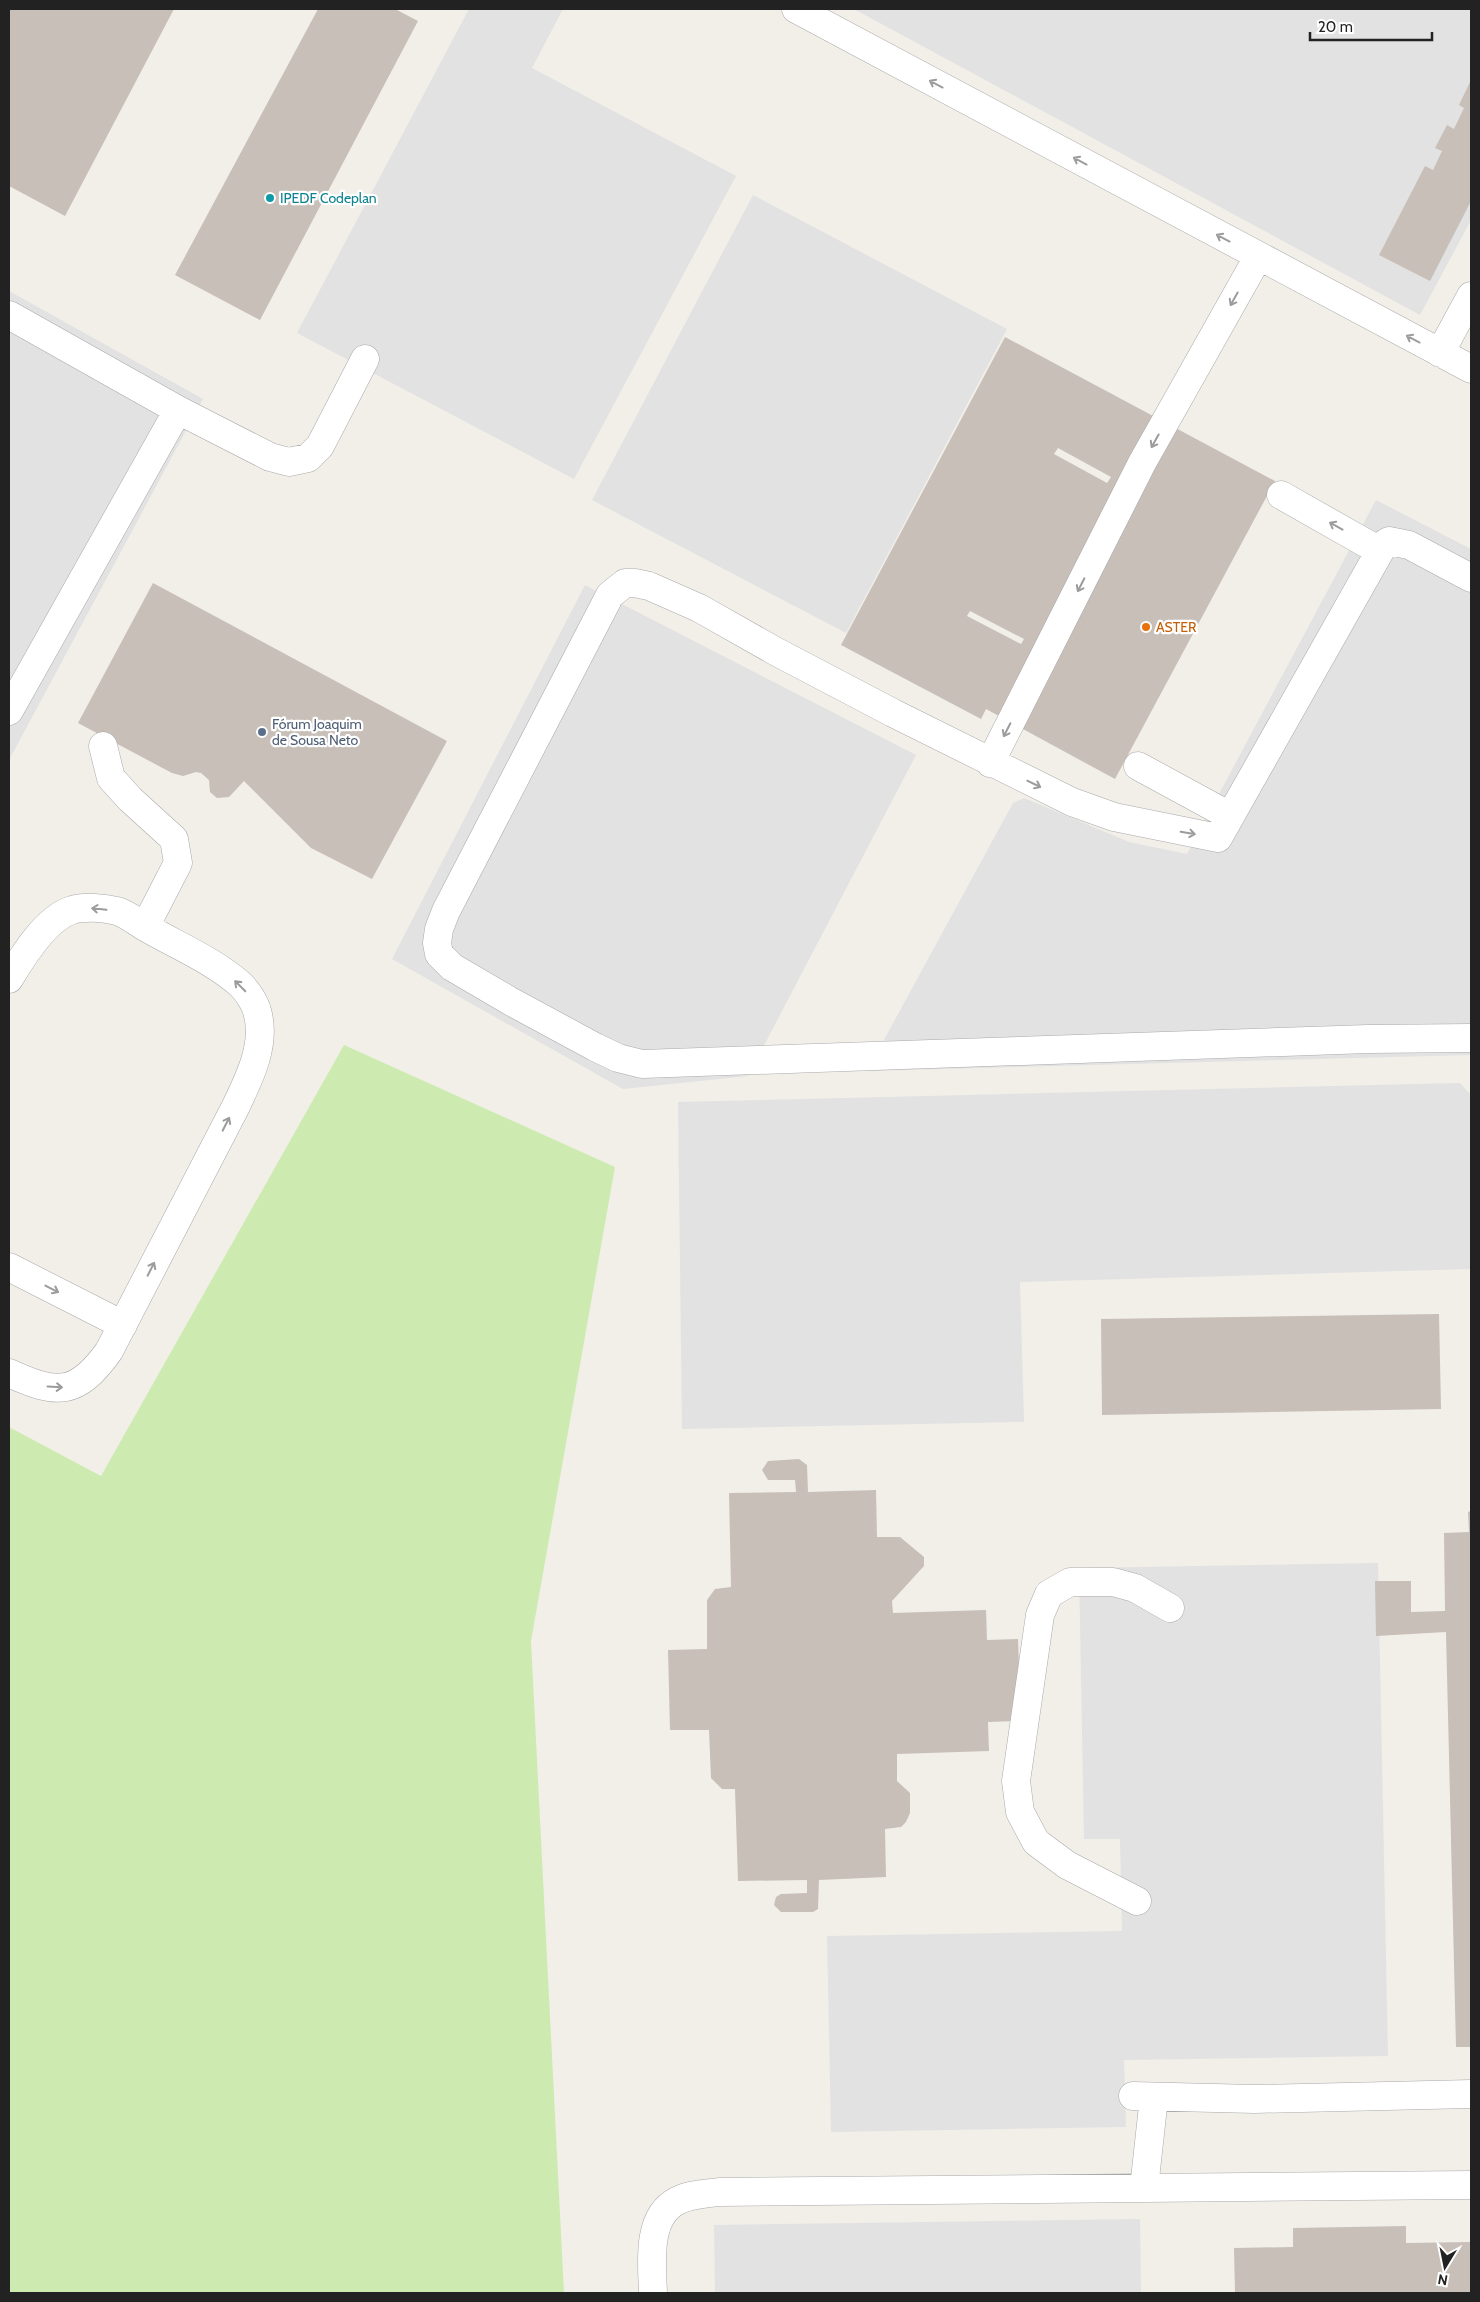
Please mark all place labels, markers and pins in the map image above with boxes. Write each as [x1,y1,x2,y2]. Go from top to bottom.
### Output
place label: IPEDF Codeplan [280,189,377,207]
marker: IPEDF Codeplan [264,192,276,204]
place label: ASTER [1156,618,1197,636]
marker: ASTER [1140,621,1152,633]
place label: Fórum Joaquim de Sousa Neto [272,715,362,749]
marker: Fórum Joaquim de Sousa Neto [256,726,268,738]

